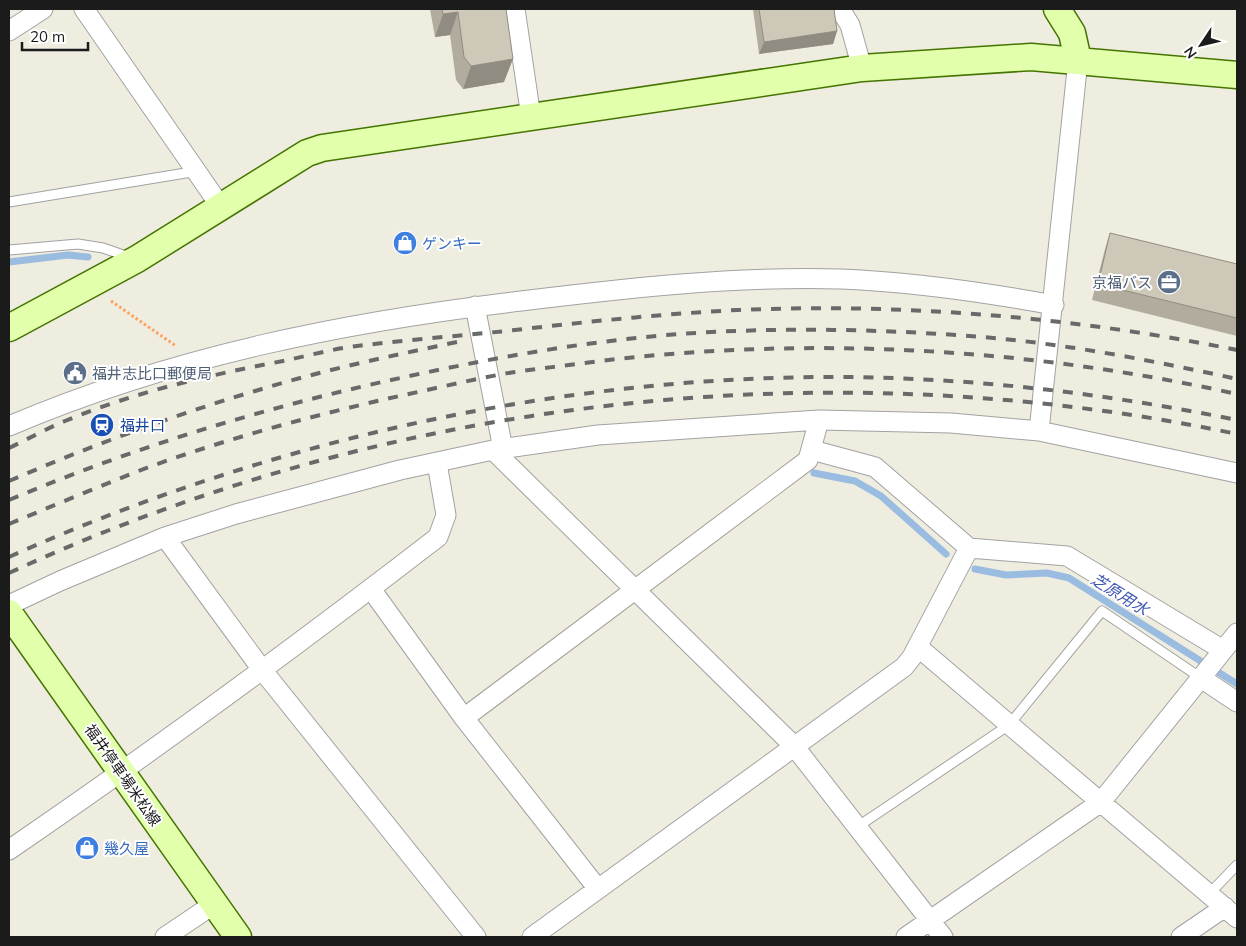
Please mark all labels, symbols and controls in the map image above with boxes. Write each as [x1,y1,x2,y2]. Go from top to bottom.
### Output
scale bar [22,20,89,52]
north arrow [1176,20,1226,70]
text: 20 m [30,27,65,46]
text: N [1180,43,1201,62]
shop icon: ゲンキー [392,230,418,256]
place label: ゲンキー [422,234,482,253]
office icon: 京福バス [1156,269,1182,295]
place label: 京福バス [1092,273,1152,292]
public building icon: 福井志比口郵便局 [62,360,88,386]
place label: 福井志比口郵便局 [92,364,212,383]
station icon: 福井口 [89,412,115,438]
place label: 福井口 [120,416,165,435]
water label: 芝原用水 [1088,569,1154,620]
street label: 福井停車場米松線 [81,720,165,830]
shop icon: 幾久屋 [74,835,100,861]
place label: 幾久屋 [104,839,149,858]

